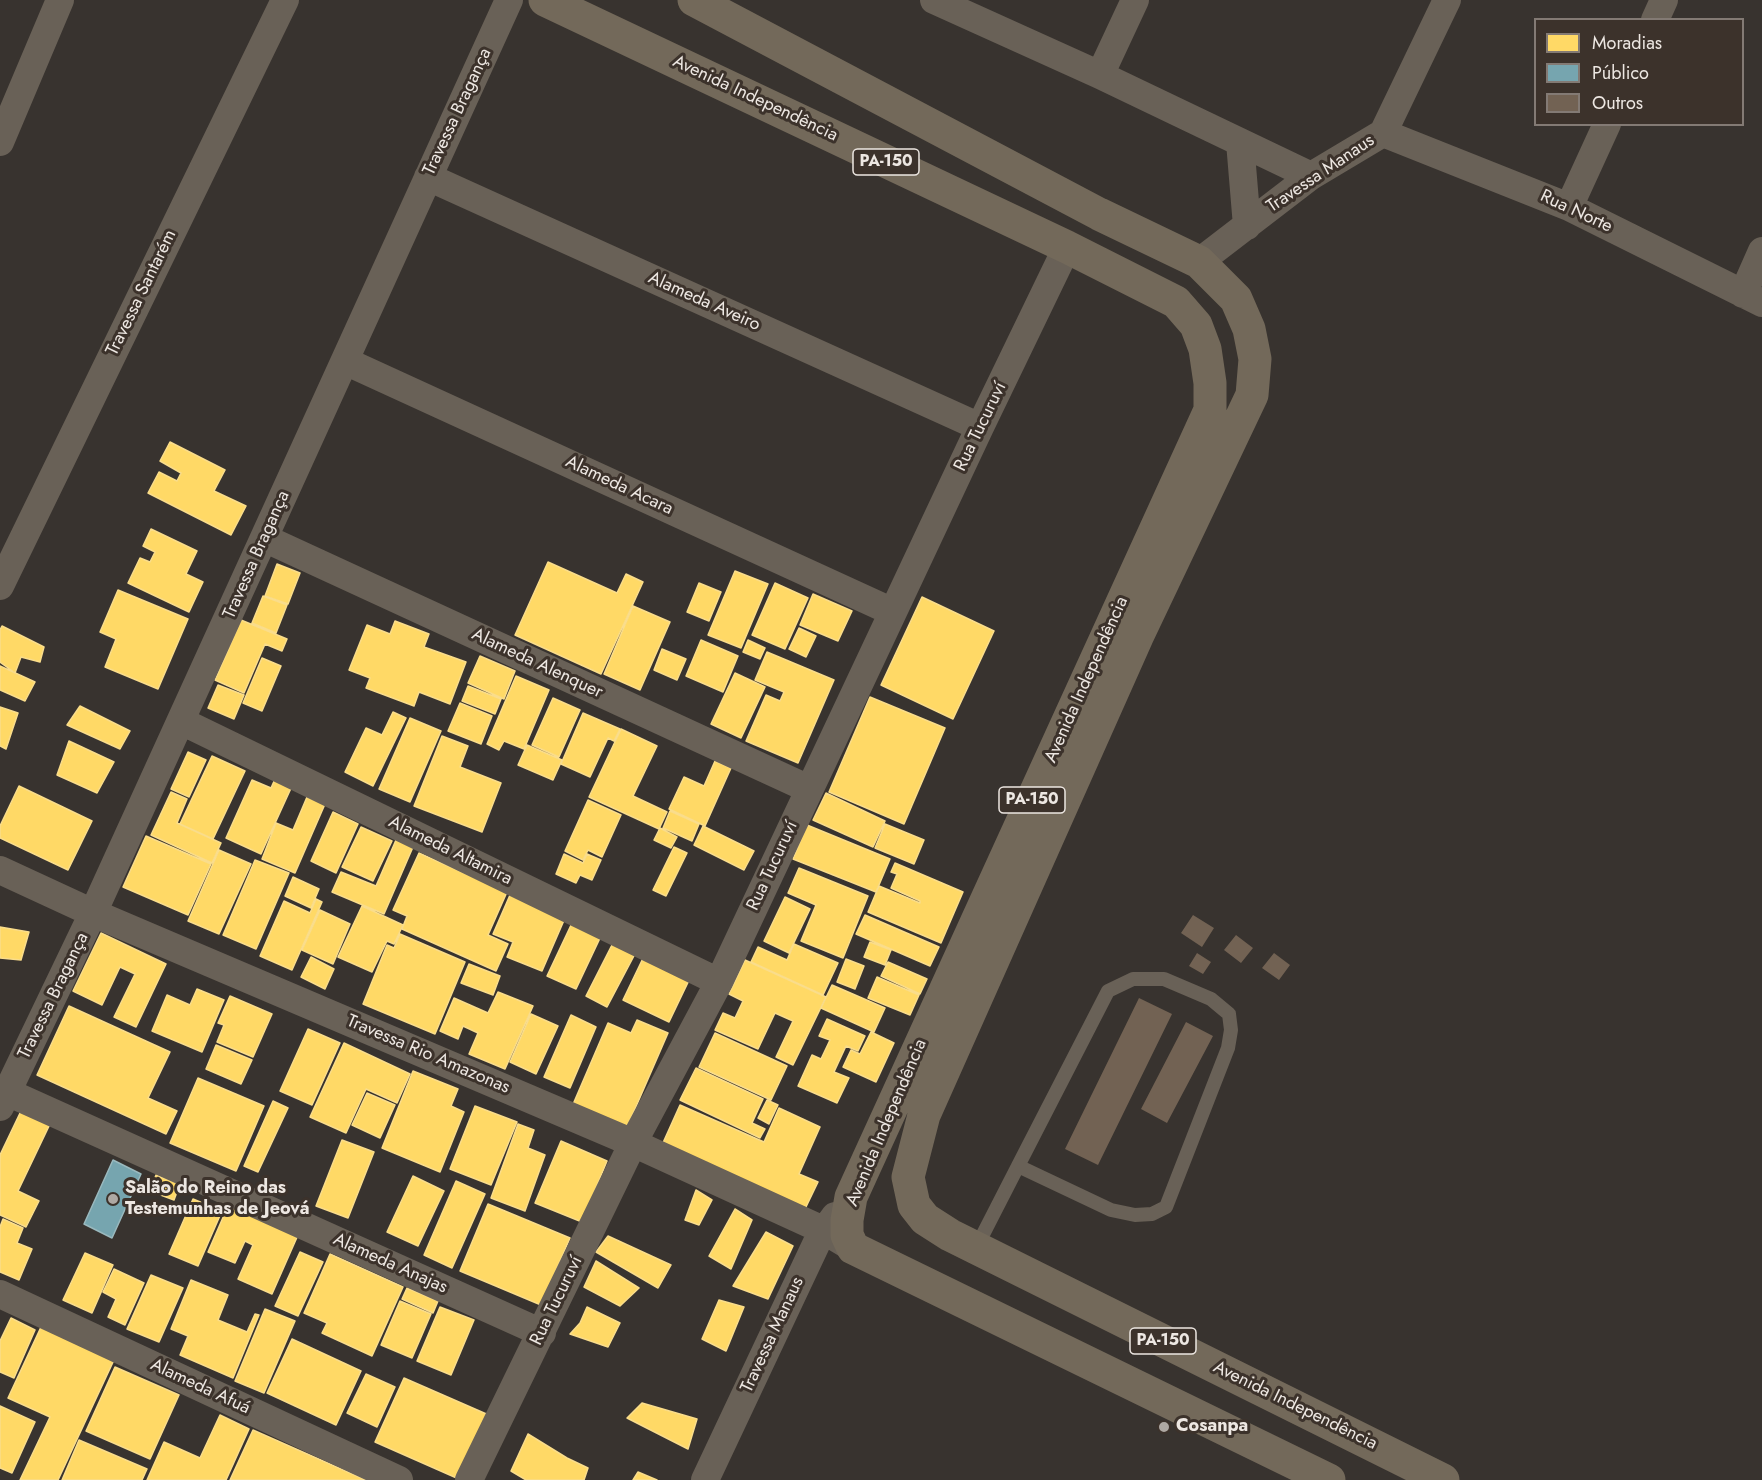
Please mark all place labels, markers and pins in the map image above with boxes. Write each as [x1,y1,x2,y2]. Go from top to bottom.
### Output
place label: Salão do Reino das Testemunhas de Jeová [125,1178,310,1220]
marker: Salão do Reino das Testemunhas de Jeová [106,1192,120,1206]
place label: Cosanpa [1176,1416,1248,1438]
marker: Cosanpa [1157,1420,1171,1434]

